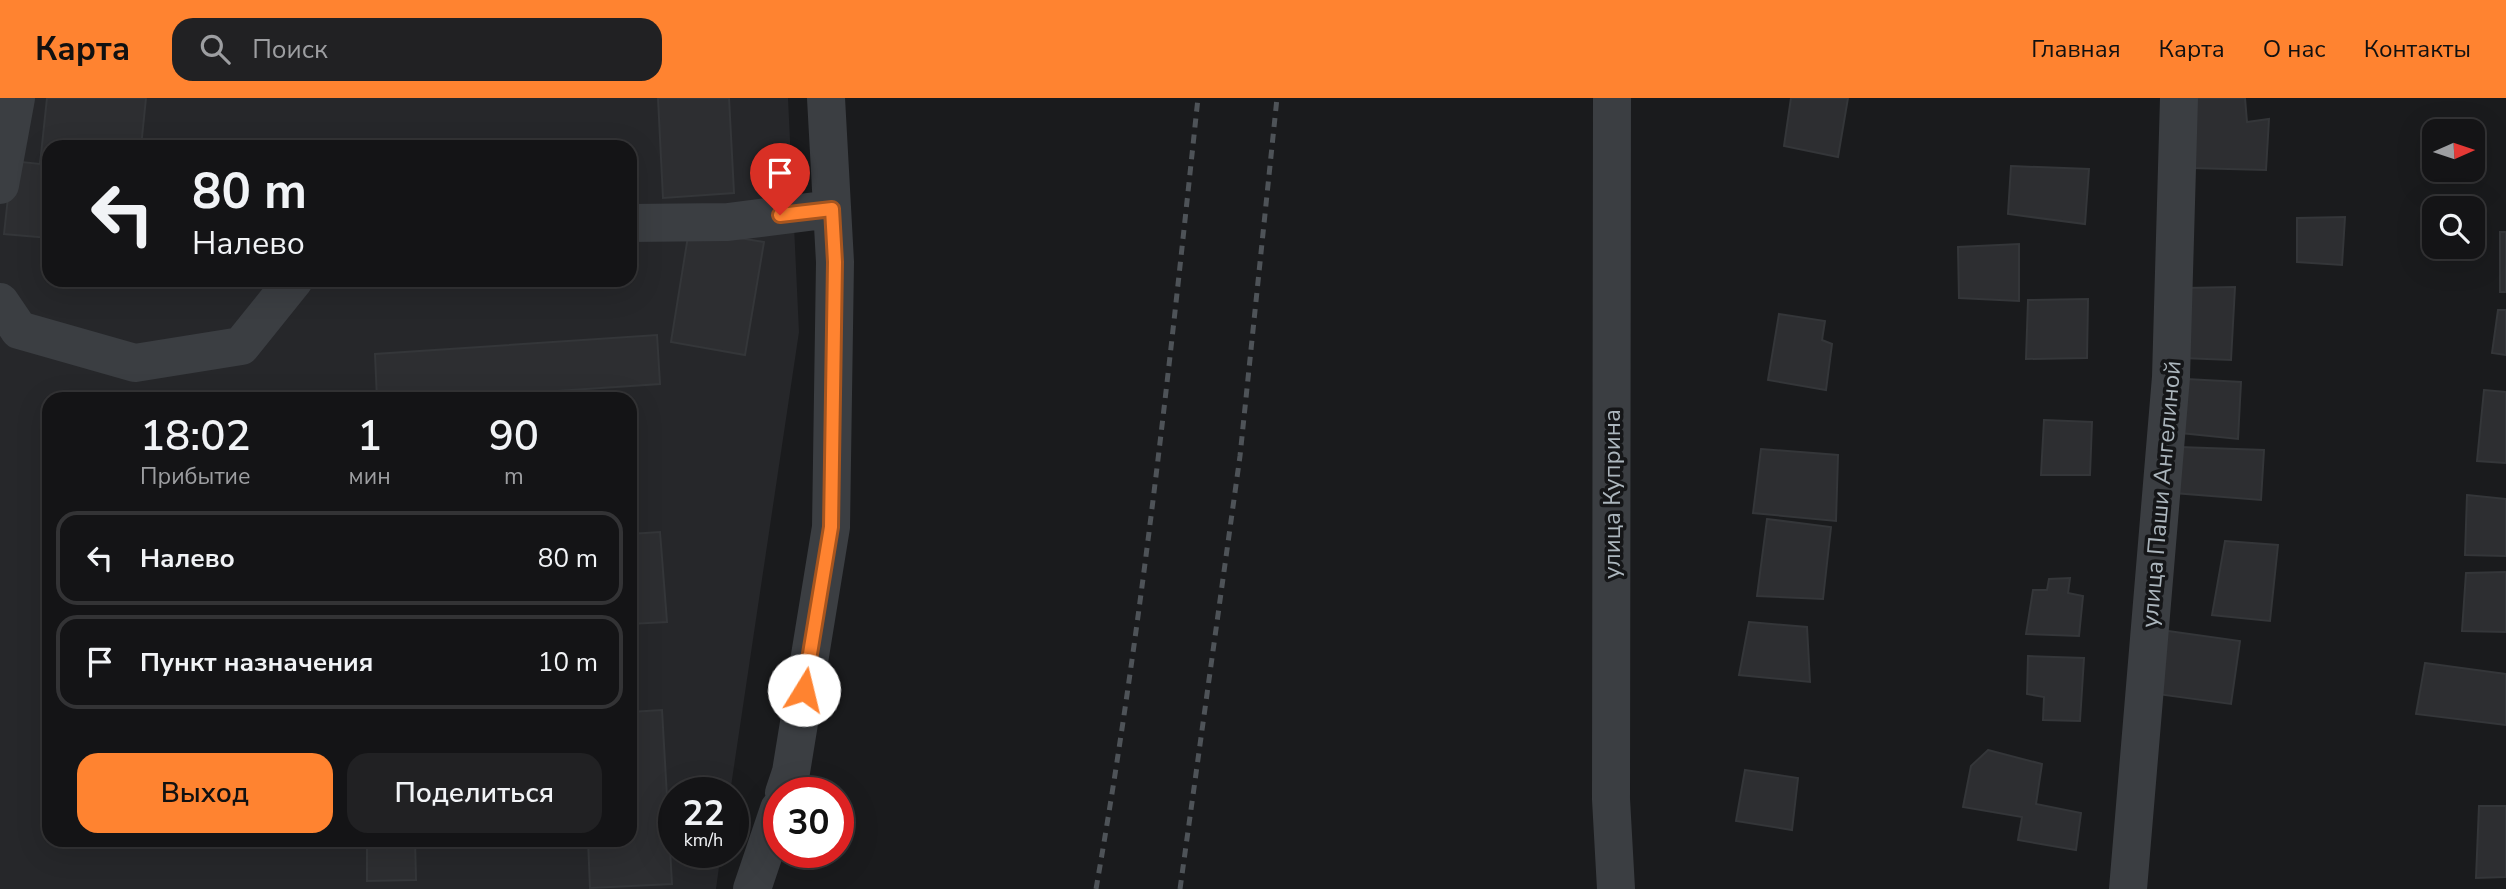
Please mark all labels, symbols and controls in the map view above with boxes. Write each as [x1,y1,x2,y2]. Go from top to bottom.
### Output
search box [172,18,662,81]
text: Карта [35,27,130,72]
icon: search [196,30,234,68]
text: Поиск [252,32,328,67]
text: Главная [2031,33,2121,65]
text: Карта [2159,33,2225,65]
text: О нас [2263,33,2326,65]
text: Контакты [2364,33,2471,65]
north arrow [2422,119,2485,182]
map controls [2422,119,2485,259]
pin [750,143,810,215]
icon: arrive [761,154,799,192]
text: 80 m [192,158,307,225]
icon: left [77,168,168,259]
button: search [2422,196,2485,259]
text: Налево [192,222,305,265]
street label: улица Паши Ангелиной [2133,359,2189,629]
text: 18:02 [140,408,251,465]
text: 1 [357,408,382,465]
text: 90 [489,408,539,465]
street label: улица Куприна [1596,409,1628,579]
text: Прибытие [140,461,251,492]
text: мин [349,461,391,492]
text: m [504,461,524,492]
icon: left [81,539,119,577]
text: Налево [140,541,235,576]
text: 80 m [538,541,598,576]
icon: arrive [81,643,119,681]
text: Пункт назначения [140,645,373,680]
text: 10 m [538,645,598,680]
position arrow [767,653,841,727]
button: Выход [77,753,333,833]
button: Поделиться [347,753,602,833]
speed limit sign: 30 [763,777,854,868]
text: 22 [682,790,725,837]
text: km/h [684,828,723,852]

